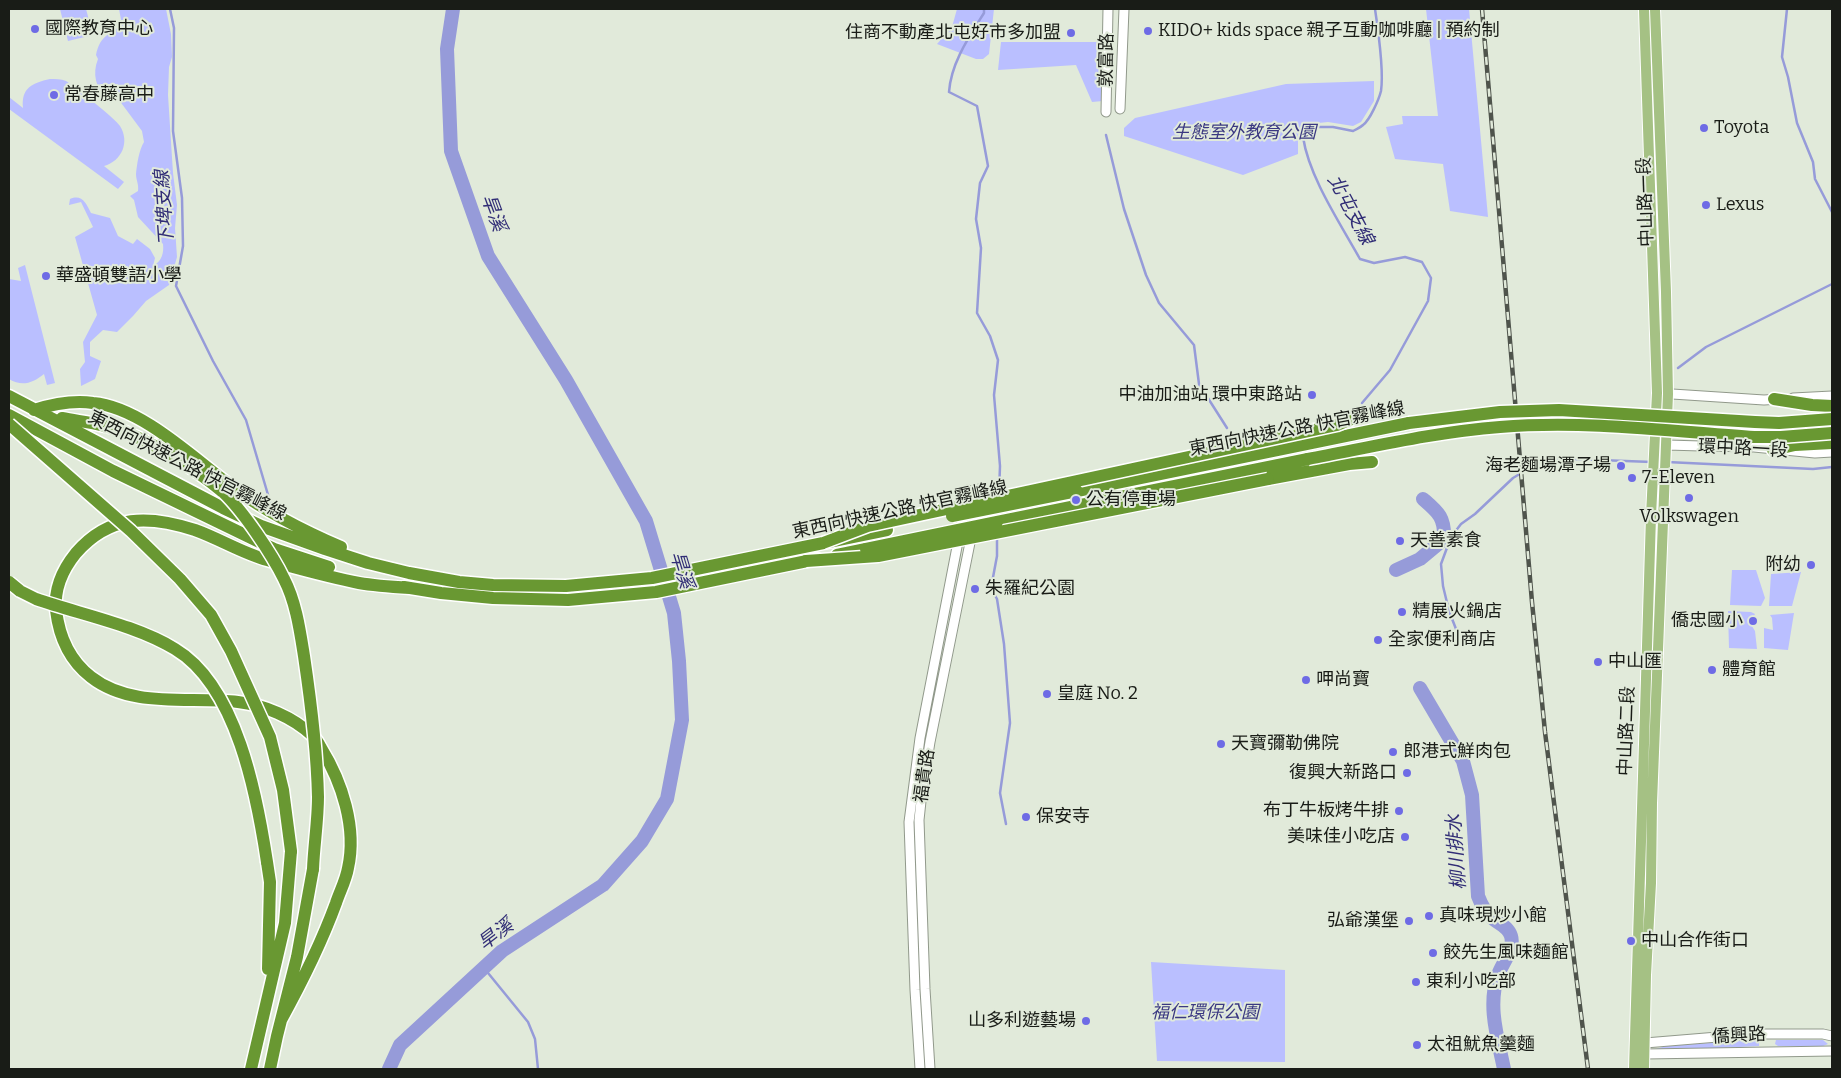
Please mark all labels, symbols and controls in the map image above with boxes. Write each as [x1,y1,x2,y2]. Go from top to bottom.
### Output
place label: 國際教育中心 [45,18,153,40]
place label: KIDO+ kids space 親子互動咖啡廳 | 預約制 [1158,20,1499,42]
place label: 住商不動產北屯好市多加盟 [845,22,1061,44]
marker: 國際教育中心 [29,23,41,35]
marker: KIDO+ kids space 親子互動咖啡廳 | 預約制 [1142,25,1154,37]
marker: 住商不動產北屯好市多加盟 [1065,27,1077,39]
street label: 敦富路 [1096,33,1118,87]
place label: 常春藤高中 [64,84,154,106]
marker: 常春藤高中 [48,89,60,101]
place label: Toyota [1714,117,1769,139]
park label: 生態室外教育公園 [1172,122,1316,144]
marker: Toyota [1698,122,1710,134]
street label: 中山路一段 [1634,157,1658,247]
water label: 下埤支線 [151,169,179,247]
water label: 北屯支線 [1322,171,1378,249]
water label: 旱溪 [476,191,510,235]
place label: Lexus [1716,194,1764,216]
marker: Lexus [1700,199,1712,211]
place label: 華盛頓雙語小學 [56,265,182,287]
marker: 華盛頓雙語小學 [40,270,52,282]
place label: 中油加油站 環中東路站 [1118,384,1302,406]
marker: 中油加油站 環中東路站 [1306,389,1318,401]
street label: 東西向快速公路 快官霧峰線 [1187,397,1407,461]
street label: 東西向快速公路 快官霧峰線 [84,407,290,525]
street label: 環中路一段 [1697,436,1789,462]
place label: 海老麵場潭子場 [1485,455,1611,477]
marker: 海老麵場潭子場 [1615,460,1627,472]
place label: 7-Eleven [1642,467,1715,489]
marker: 7-Eleven [1626,472,1638,484]
street label: 東西向快速公路 快官霧峰線 [790,477,1010,543]
place label: 公有停車場 [1086,489,1176,511]
marker: Volkswagen [1683,492,1695,504]
marker: 公有停車場 [1070,494,1082,506]
place label: Volkswagen [1639,506,1739,528]
place label: 天善素食 [1410,530,1482,552]
marker: 天善素食 [1394,535,1406,547]
water label: 旱溪 [665,548,697,592]
place label: 附幼 [1765,554,1801,576]
marker: 附幼 [1805,559,1817,571]
place label: 朱羅紀公園 [985,578,1075,600]
marker: 朱羅紀公園 [969,583,981,595]
place label: 精展火鍋店 [1412,601,1502,623]
marker: 精展火鍋店 [1396,606,1408,618]
place label: 僑忠國小 [1671,610,1743,632]
marker: 僑忠國小 [1747,615,1759,627]
place label: 全家便利商店 [1388,629,1496,651]
marker: 全家便利商店 [1372,634,1384,646]
place label: 中山匯 [1608,651,1662,673]
marker: 中山匯 [1592,656,1604,668]
place label: 體育館 [1722,659,1776,681]
marker: 體育館 [1706,664,1718,676]
place label: 呷尚寶 [1316,669,1370,691]
marker: 呷尚寶 [1300,674,1312,686]
place label: 皇庭 No. 2 [1057,683,1138,705]
street label: 中山路二段 [1615,686,1639,776]
marker: 皇庭 No. 2 [1041,688,1053,700]
place label: 天寶彌勒佛院 [1231,733,1339,755]
marker: 天寶彌勒佛院 [1215,738,1227,750]
place label: 郎港式鮮肉包 [1403,741,1511,763]
marker: 郎港式鮮肉包 [1387,746,1399,758]
street label: 福貴路 [911,748,939,804]
place label: 復興大新路口 [1289,762,1397,784]
marker: 復興大新路口 [1401,767,1413,779]
place label: 布丁牛板烤牛排 [1263,800,1389,822]
marker: 布丁牛板烤牛排 [1393,805,1405,817]
place label: 保安寺 [1036,806,1090,828]
marker: 保安寺 [1020,811,1032,823]
water label: 柳川排水 [1443,813,1471,891]
place label: 美味佳小吃店 [1287,826,1395,848]
marker: 美味佳小吃店 [1399,831,1411,843]
place label: 真味現炒小館 [1439,905,1547,927]
place label: 弘爺漢堡 [1327,910,1399,932]
marker: 真味現炒小館 [1423,910,1435,922]
water label: 旱溪 [474,914,518,956]
marker: 弘爺漢堡 [1403,915,1415,927]
place label: 中山合作街口 [1641,930,1749,952]
marker: 中山合作街口 [1625,935,1637,947]
place label: 餃先生風味麵館 [1443,942,1569,964]
marker: 餃先生風味麵館 [1427,947,1439,959]
place label: 東利小吃部 [1426,971,1516,993]
marker: 東利小吃部 [1410,976,1422,988]
park label: 福仁環保公園 [1151,1002,1259,1024]
place label: 山多利遊藝場 [968,1010,1076,1032]
marker: 山多利遊藝場 [1080,1015,1092,1027]
street label: 僑興路 [1711,1024,1767,1048]
place label: 太祖魷魚羹麵 [1427,1034,1535,1056]
marker: 太祖魷魚羹麵 [1411,1039,1423,1051]

